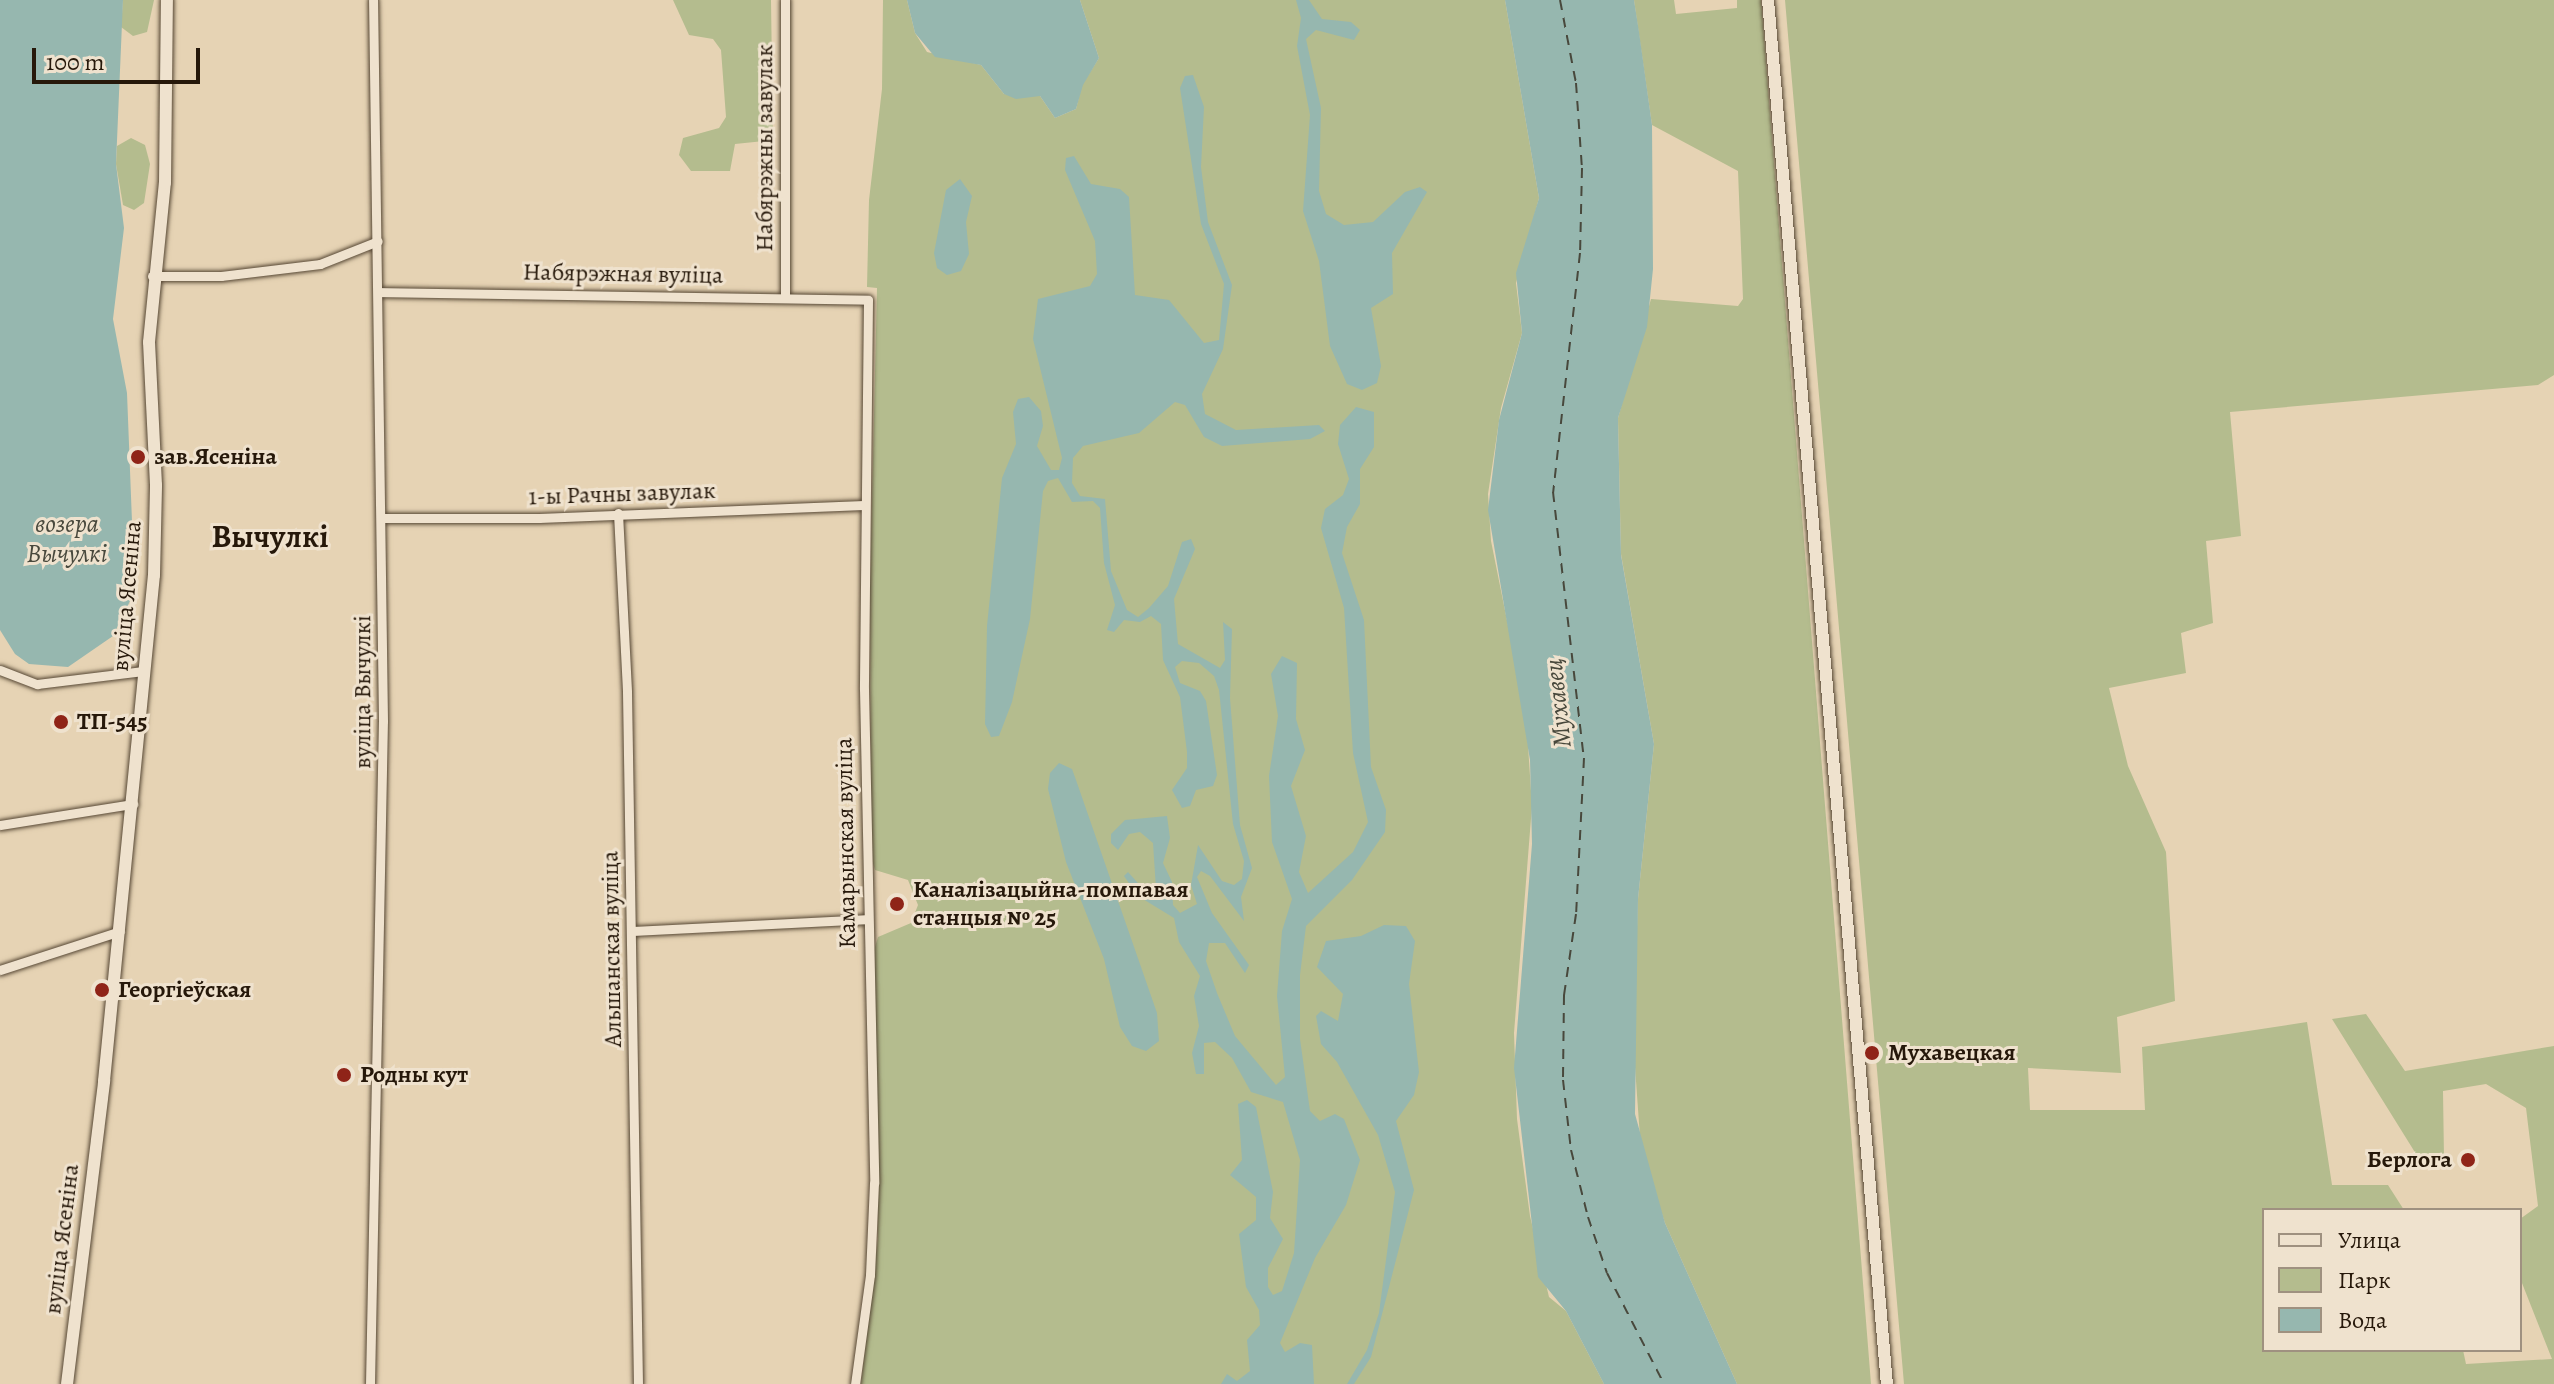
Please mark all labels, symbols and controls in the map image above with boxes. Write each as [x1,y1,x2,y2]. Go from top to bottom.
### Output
scale bar [36,32,204,82]
street label: Набярэжны завулак [751,44,779,252]
text: 100 m [46,46,105,78]
street label: Набярэжная вуліца [523,258,723,290]
place label: зав.Ясеніна [154,443,277,471]
marker: зав.Ясеніна [129,448,147,466]
street label: 1-ы Рачны завулак [528,476,716,512]
water label: возера Вычулкі [27,508,107,570]
district label: Вычулкі [211,517,329,555]
street label: вуліца Ясеніна [106,519,148,673]
street label: вуліца Вычулкі [349,615,377,769]
water label: Мухавец [1538,657,1578,749]
place label: ТП-545 [77,708,148,736]
marker: ТП-545 [52,713,70,731]
street label: Камарынская вуліца [830,737,862,949]
street label: Альшанская вуліца [596,851,628,1047]
place label: Каналізацыйна-помпавая станцыя № 25 [913,876,1189,932]
marker: Каналізацыйна-помпавая станцыя № 25 [888,895,906,913]
place label: Георгіеўская [118,976,251,1004]
marker: Георгіеўская [93,981,111,999]
place label: Мухавецкая [1888,1039,2016,1067]
marker: Мухавецкая [1863,1044,1881,1062]
place label: Родны кут [360,1061,468,1089]
marker: Родны кут [335,1066,353,1084]
place label: Берлога [2367,1146,2452,1174]
marker: Берлога [2459,1151,2477,1169]
street label: вуліца Ясеніна [38,1162,86,1316]
legend [2262,1208,2522,1352]
text: Улица [2338,1224,2401,1256]
text: Парк [2338,1264,2391,1296]
text: Вода [2338,1304,2387,1336]

